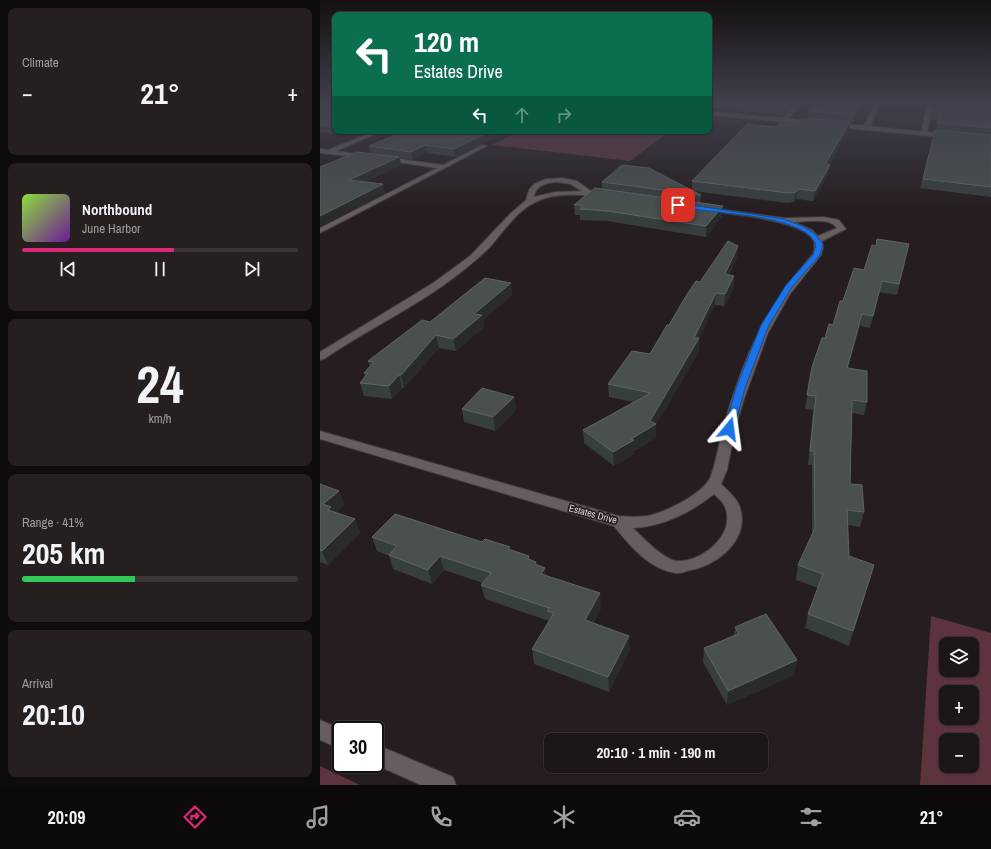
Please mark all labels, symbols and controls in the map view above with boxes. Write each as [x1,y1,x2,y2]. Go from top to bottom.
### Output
text: 120 m [414,23,479,61]
icon: left [348,28,400,80]
text: Climate [22,54,59,71]
text: Estates Drive [414,59,503,84]
text: 21° [140,73,180,113]
text: − [22,78,33,108]
text: + [287,78,298,108]
icon: left [469,104,491,126]
icon: ahead [511,104,533,126]
icon: right [553,104,575,126]
pin [661,188,695,222]
icon: arrive [667,194,689,216]
text: Northbound [82,199,152,220]
text: June Harbor [82,220,141,237]
icon: previous [57,258,79,280]
icon: pause [149,258,171,280]
icon: next [241,258,263,280]
text: 24 [136,349,184,419]
position arrow [708,408,750,450]
text: km/h [148,410,172,427]
street label: Estates Drive [568,501,619,527]
text: Range · 41% [22,514,84,531]
text: 205 km [22,533,105,573]
map controls [939,637,979,773]
button: layers [939,637,979,677]
text: Arrival [22,675,53,692]
button: + [939,685,979,725]
text: 20:10 [22,694,85,734]
speed limit sign: 30 [332,721,384,773]
button: − [939,733,979,773]
text: 20:10 · 1 min · 190 m [597,742,715,763]
icon: directions [181,803,209,831]
icon: music [304,803,332,831]
icon: phone [427,803,455,831]
icon: climate [550,803,578,831]
icon: car [673,803,701,831]
icon: filters [797,803,825,831]
text: 20:09 [48,805,85,830]
text: 21° [920,805,943,830]

